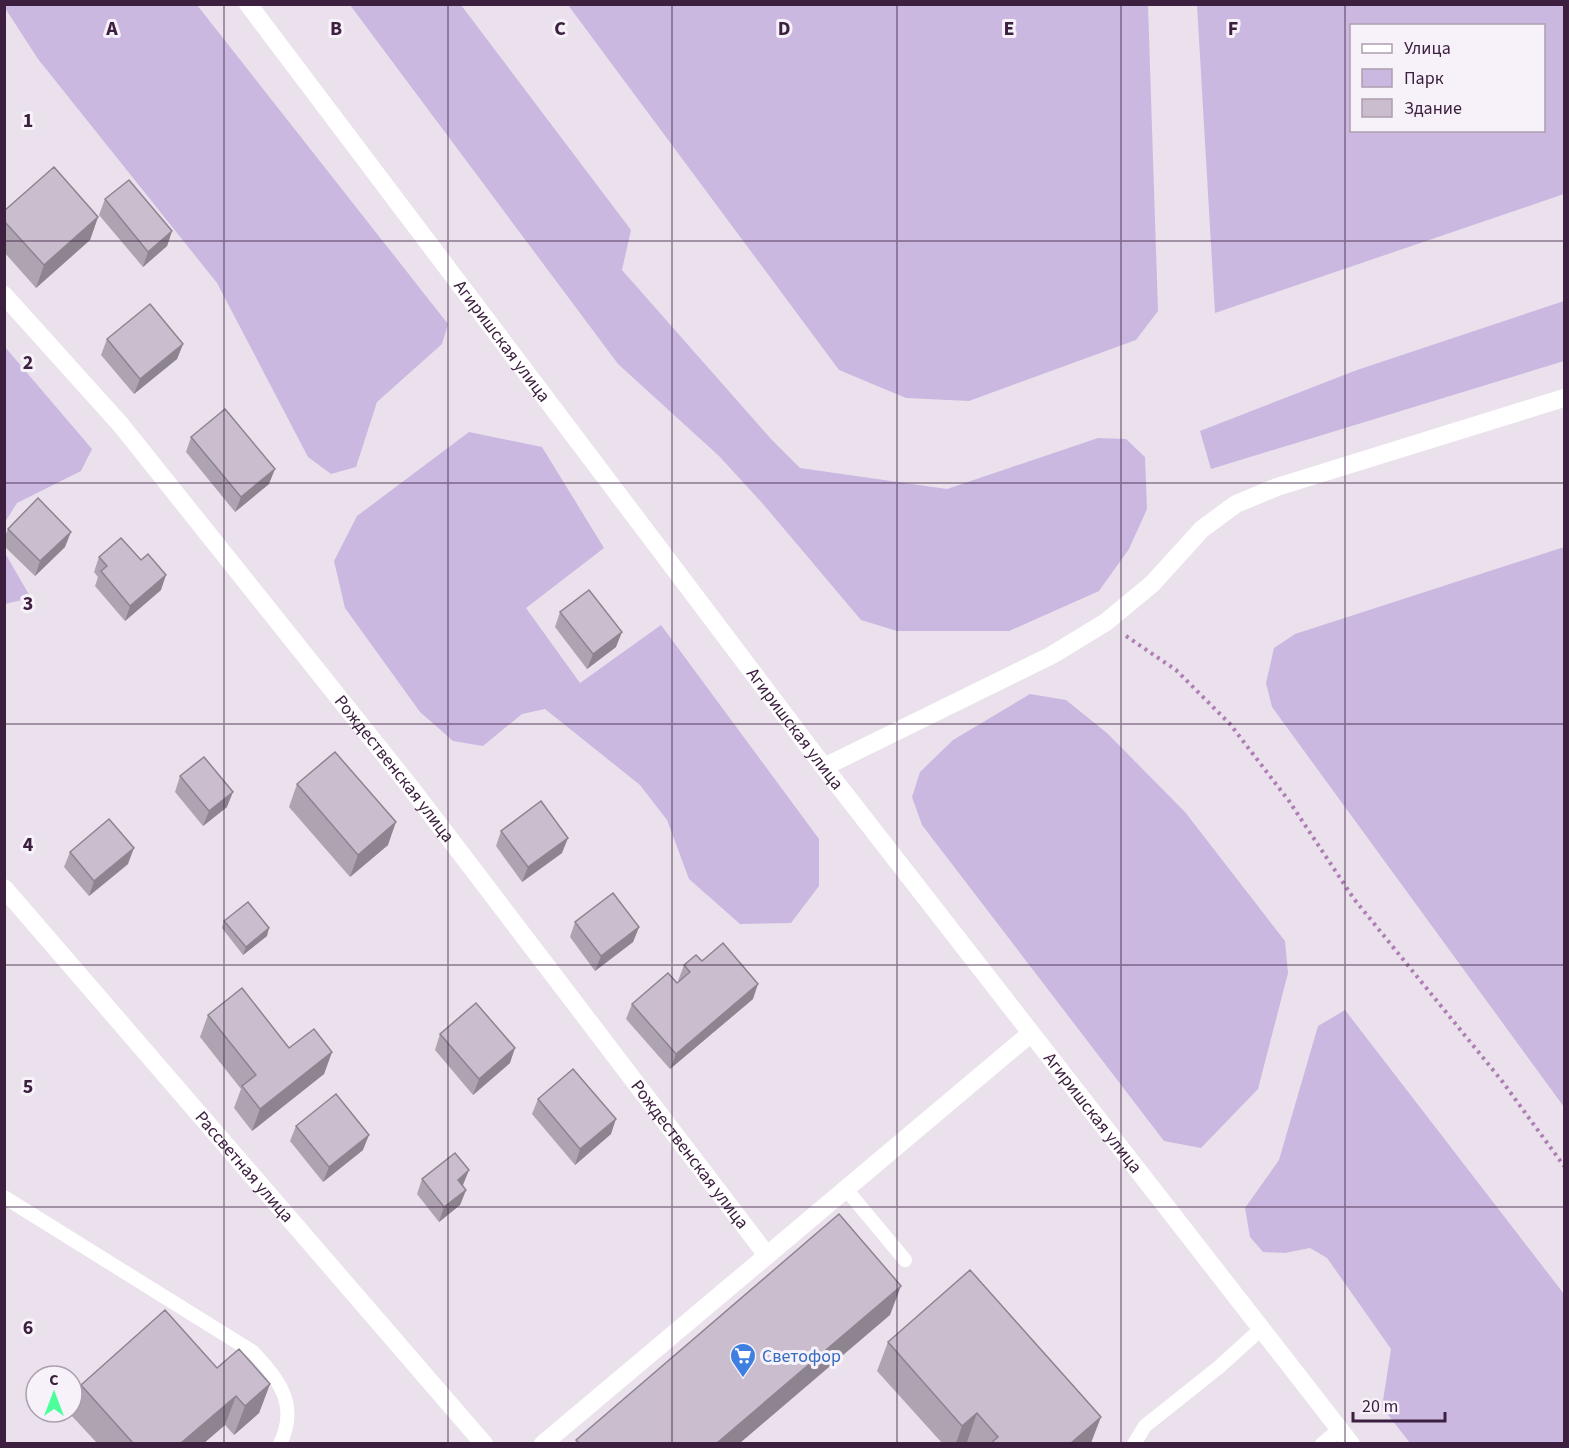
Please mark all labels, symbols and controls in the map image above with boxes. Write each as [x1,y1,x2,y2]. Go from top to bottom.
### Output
text: A [105,15,118,43]
text: B [330,15,342,43]
text: C [554,15,566,43]
text: D [778,15,790,43]
text: E [1004,15,1014,43]
text: F [1228,15,1238,43]
legend [1350,24,1545,132]
text: Улица [1404,36,1451,61]
text: Парк [1404,66,1444,91]
text: Здание [1404,96,1462,121]
text: 1 [23,107,33,135]
street label: Агиришская улица [448,275,556,407]
text: 2 [23,349,33,377]
text: 3 [23,590,33,618]
street label: Агиришская улица [740,663,849,795]
street label: Рождественская улица [328,690,460,848]
text: 4 [23,831,34,859]
street label: Агиришская улица [1038,1047,1148,1179]
text: 5 [23,1073,33,1101]
street label: Рождественская улица [625,1075,755,1234]
street label: Рассветная улица [189,1106,299,1228]
text: 6 [23,1314,33,1342]
supermarket icon: Светофор [728,1341,758,1379]
place label: Светофор [762,1344,841,1369]
north arrow [24,1364,84,1424]
text: С [49,1369,59,1391]
scale bar [1353,1385,1444,1423]
text: 20 m [1362,1394,1398,1419]

